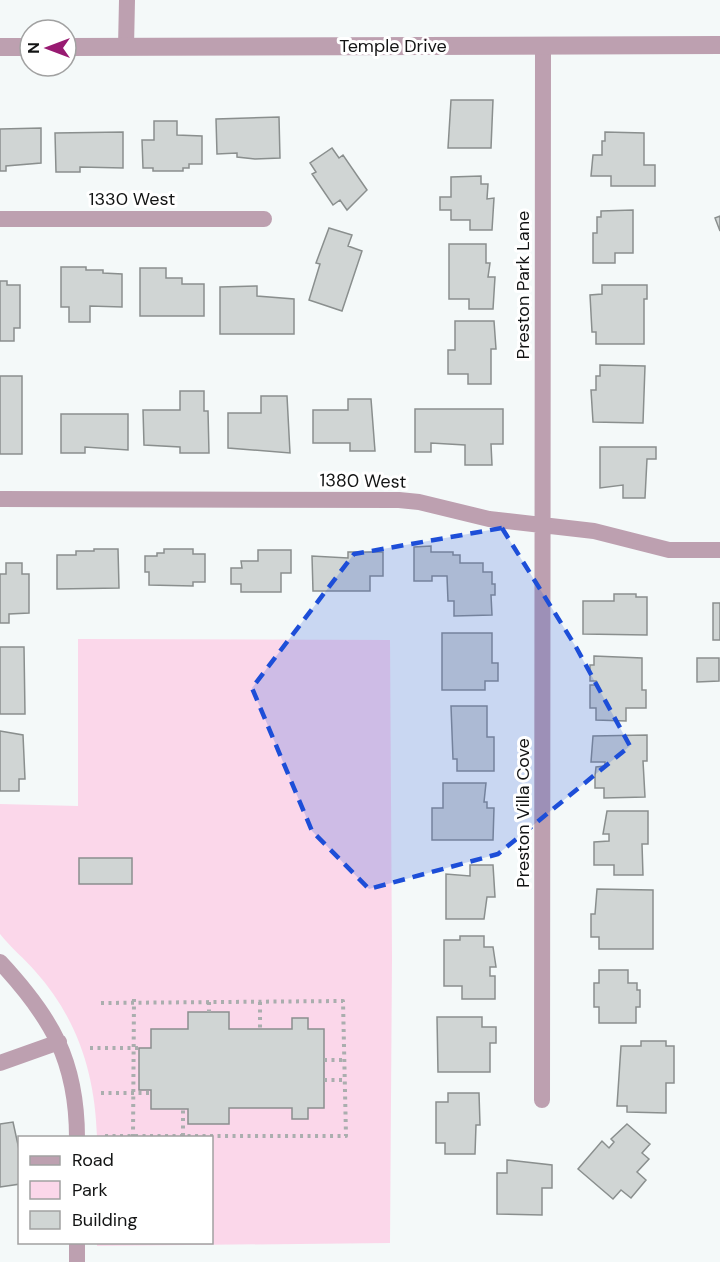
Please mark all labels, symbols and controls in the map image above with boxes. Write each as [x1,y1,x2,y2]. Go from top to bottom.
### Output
north arrow [18,18,78,78]
street label: Temple Drive [339,34,447,58]
text: N [23,42,44,54]
street label: 1330 West [89,187,175,211]
street label: Preston Park Lane [511,211,535,359]
street label: 1380 West [319,468,407,494]
street label: Preston Villa Cove [511,738,535,888]
legend [18,1136,213,1244]
text: Road [72,1148,114,1172]
text: Park [72,1178,108,1202]
text: Building [72,1208,137,1232]

